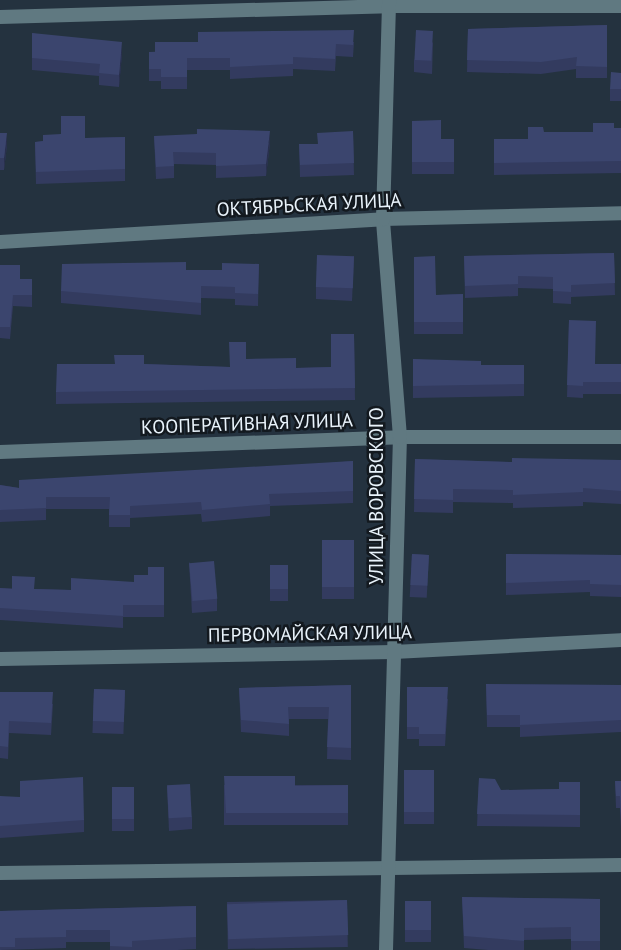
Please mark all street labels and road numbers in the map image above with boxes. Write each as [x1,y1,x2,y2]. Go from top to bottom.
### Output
street label: ОКТЯБРЬСКАЯ УЛИЦА [216,189,402,221]
street label: УЛИЦА ВОРОВСКОГО [366,407,388,585]
street label: КООПЕРАТИВНАЯ УЛИЦА [140,409,354,439]
street label: ПЕРВОМАЙСКАЯ УЛИЦА [207,621,413,647]

